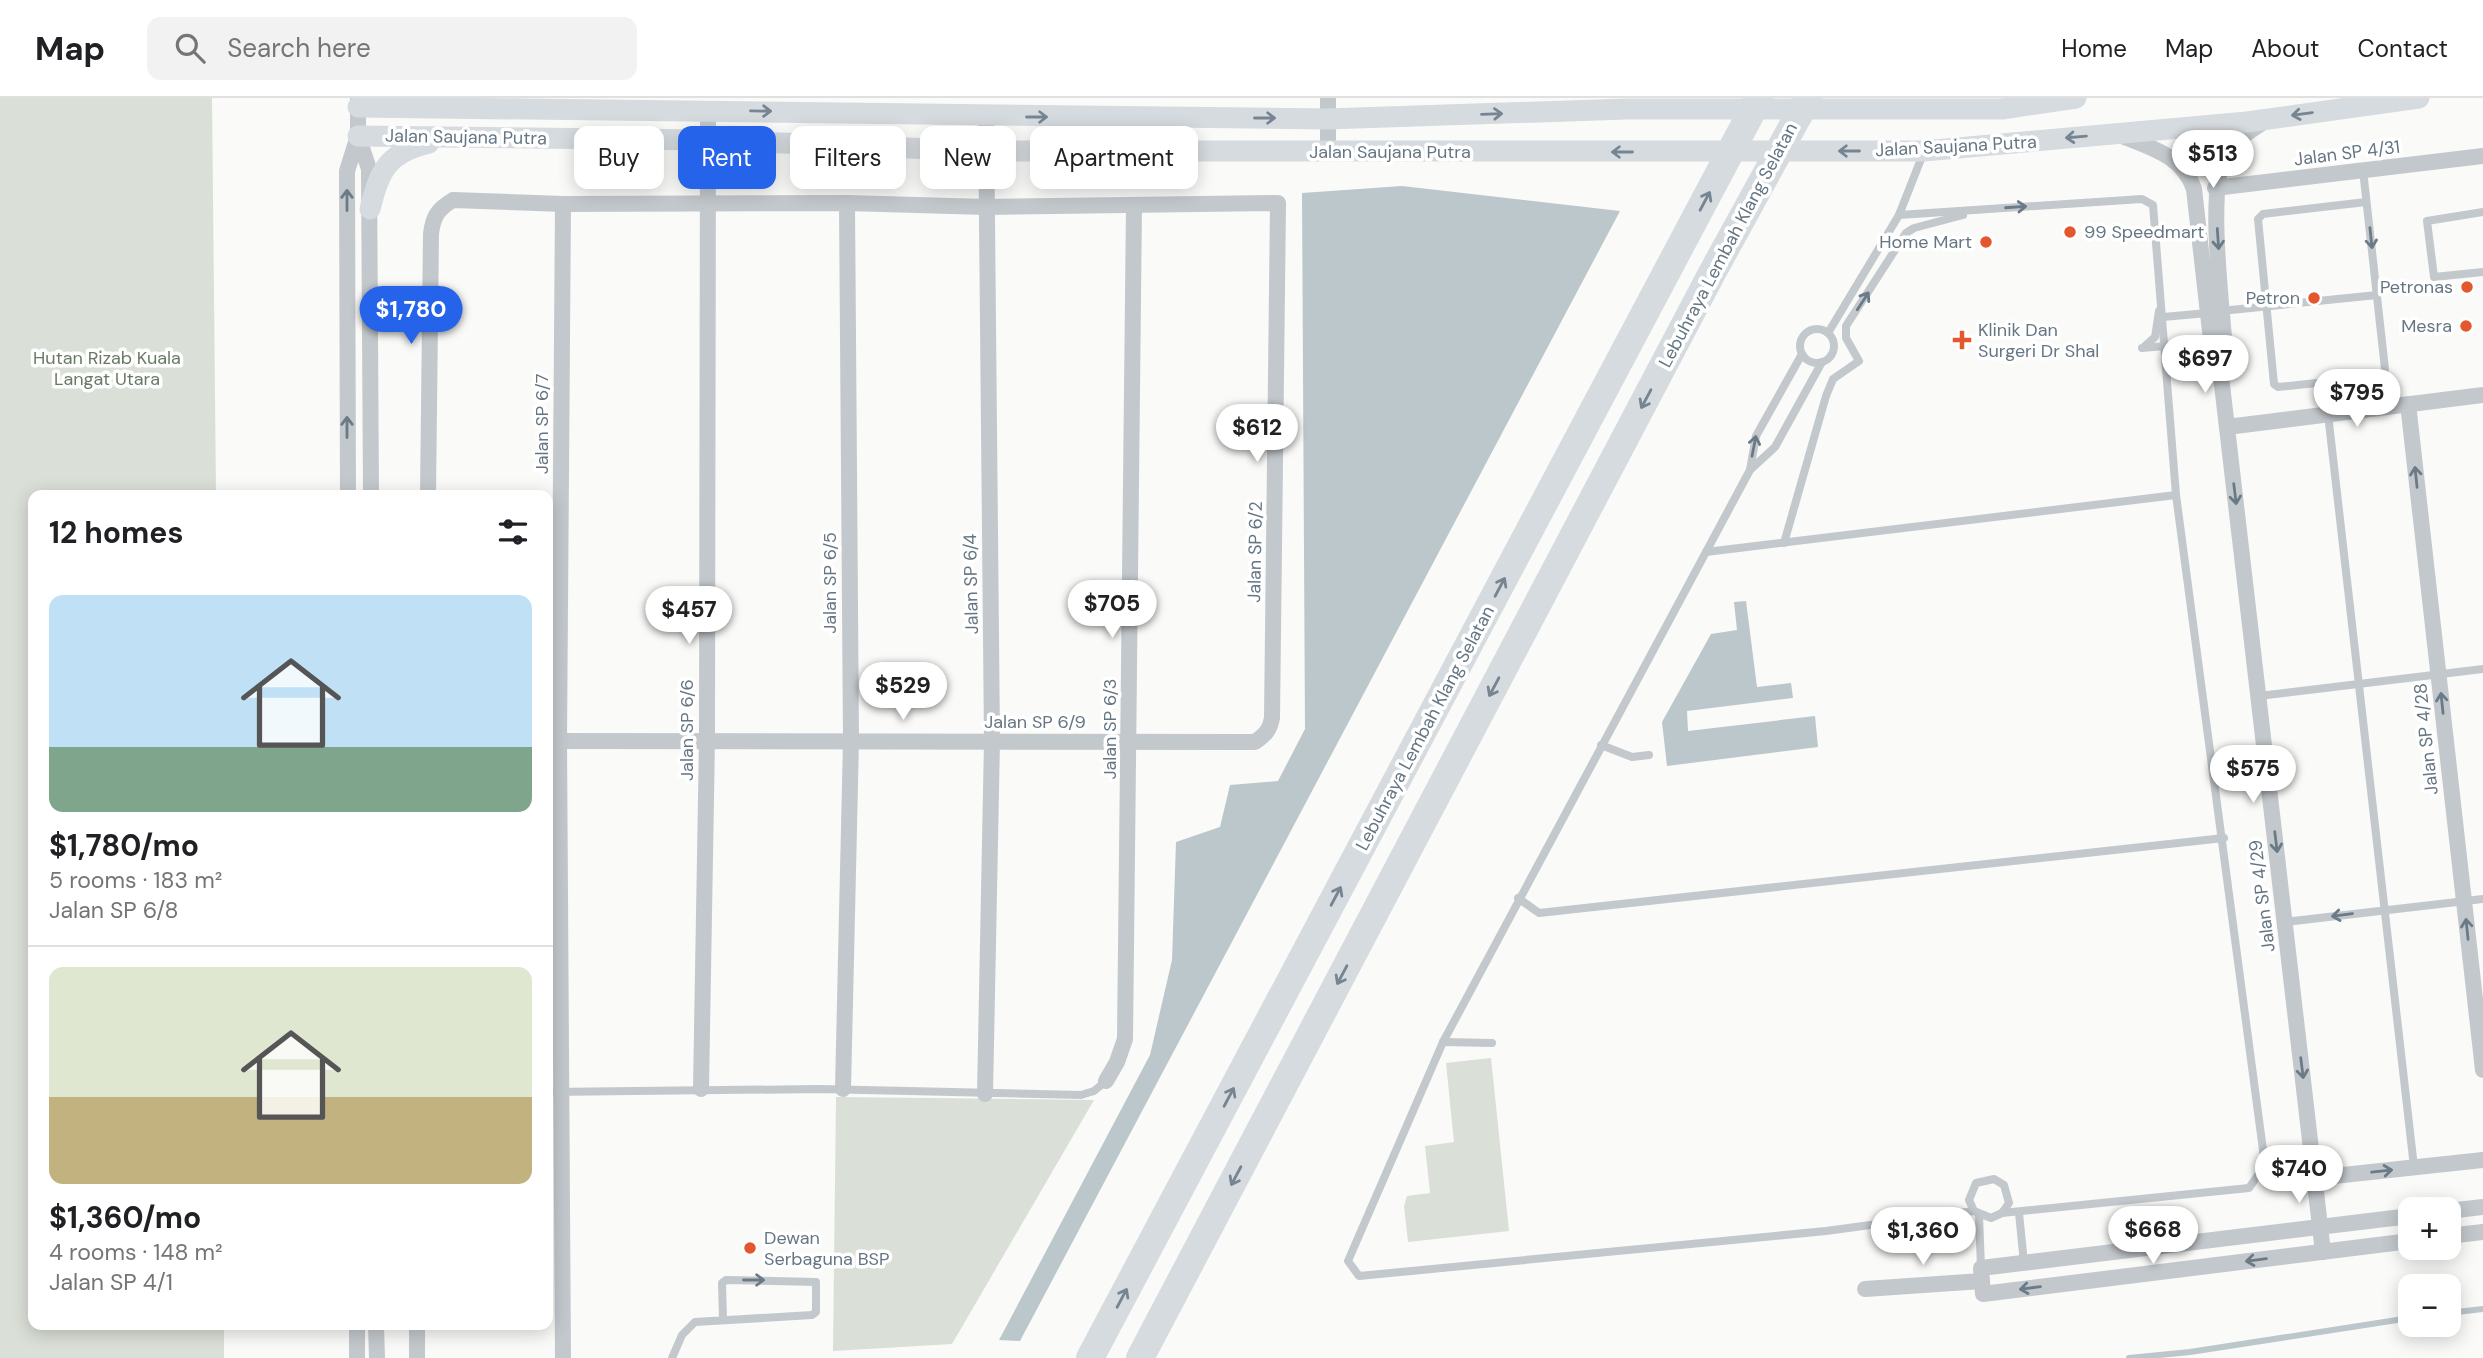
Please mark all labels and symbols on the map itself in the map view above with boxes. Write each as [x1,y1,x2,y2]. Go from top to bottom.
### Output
one-way arrow [749,104,772,117]
one-way arrow [1480,107,1503,120]
one-way arrow [2292,108,2314,121]
one-way arrow [1026,110,1049,123]
one-way arrow [1253,112,1276,125]
street label: Lebuhraya Lembah Klang Selatan [1653,118,1803,372]
street label: Jalan Saujana Putra [385,124,547,150]
street label: Jalan Saujana Putra [1875,130,2037,162]
pin: $513 [2172,130,2254,190]
one-way arrow [2065,131,2088,144]
street label: Jalan SP 4/31 [2293,135,2401,171]
street label: Jalan Saujana Putra [1309,140,1471,164]
one-way arrow [1838,144,1861,158]
one-way arrow [1611,145,1634,159]
one-way arrow [340,188,354,211]
one-way arrow [1699,191,1713,212]
one-way arrow [2005,201,2028,214]
place label: 99 Speedmart [2084,220,2204,244]
marker: 99 Speedmart [2062,224,2078,240]
one-way arrow [2364,226,2377,249]
one-way arrow [2212,228,2225,250]
place label: Home Mart [1879,230,1972,254]
marker: Home Mart [1978,234,1994,250]
place label: Petronas [2380,275,2453,299]
marker: Petronas [2459,279,2475,295]
pin: $1,780 [354,286,468,346]
place label: Petron [2246,286,2300,310]
marker: Petron [2306,290,2322,306]
one-way arrow [1856,291,1870,311]
place label: Mesra [2401,314,2452,338]
place label: Klinik Dan Surgeri Dr Shal [1978,318,2099,363]
marker: Mesra [2458,318,2474,334]
marker: Klinik Dan Surgeri Dr Shal [1952,330,1972,350]
pin: $697 [2164,336,2246,395]
park label: Hutan Rizab Kuala Langat Utara [33,346,181,391]
pin: $795 [2316,370,2398,429]
street label: Jalan SP 6/7 [530,374,554,474]
one-way arrow [1639,388,1653,408]
pin: $612 [1216,404,1298,464]
one-way arrow [341,416,354,439]
one-way arrow [1748,435,1762,458]
one-way arrow [2410,466,2423,489]
one-way arrow [2229,482,2242,505]
street label: Jalan SP 6/2 [1242,501,1268,603]
street label: Jalan SP 6/5 [818,532,842,634]
street label: Jalan SP 6/4 [958,533,984,635]
one-way arrow [1494,577,1507,598]
pin: $705 [1071,580,1153,640]
pin: $457 [648,587,730,646]
street label: Lebuhraya Lembah Klang Selatan [1350,601,1500,855]
pin: $529 [862,662,944,722]
one-way arrow [1487,676,1501,696]
street label: Jalan SP 6/6 [675,679,699,781]
street label: Jalan SP 6/3 [1098,679,1122,780]
street label: Jalan SP 4/28 [2408,682,2444,796]
one-way arrow [2435,692,2448,715]
street label: Jalan SP 6/9 [984,710,1086,734]
pin: $575 [2212,746,2294,805]
one-way arrow [2269,830,2282,853]
street label: Jalan SP 4/29 [2243,839,2281,953]
one-way arrow [1329,886,1343,907]
one-way arrow [2331,909,2354,922]
one-way arrow [2461,918,2474,941]
one-way arrow [1335,964,1349,984]
one-way arrow [2295,1056,2308,1079]
one-way arrow [1222,1087,1236,1108]
pin: $740 [2258,1146,2340,1205]
one-way arrow [2371,1164,2393,1177]
one-way arrow [1229,1165,1243,1186]
pin: $668 [2112,1206,2194,1266]
pin: $1,360 [1866,1208,1980,1267]
place label: Dewan Serbaguna BSP [764,1226,889,1271]
marker: Dewan Serbaguna BSP [742,1240,758,1256]
one-way arrow [2245,1254,2267,1267]
one-way arrow [742,1273,765,1287]
one-way arrow [2019,1282,2042,1295]
one-way arrow [1115,1288,1129,1309]

